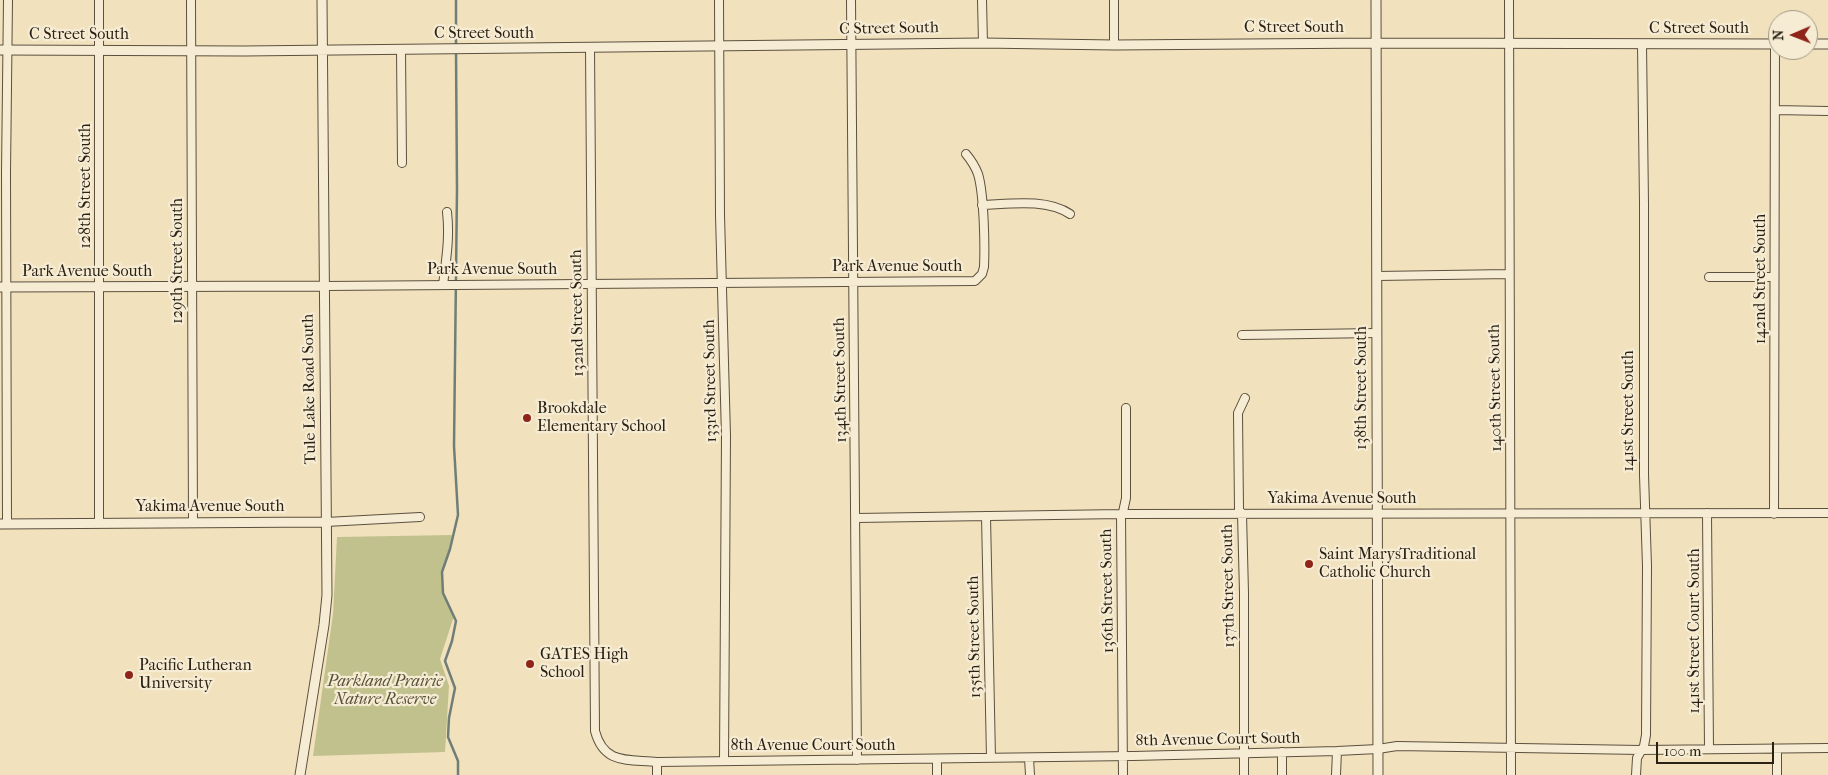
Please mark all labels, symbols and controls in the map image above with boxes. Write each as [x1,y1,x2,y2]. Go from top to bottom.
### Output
north arrow [1768,10,1818,60]
street label: C Street South [1244,18,1344,38]
street label: C Street South [839,19,939,39]
street label: C Street South [1649,19,1749,39]
street label: C Street South [434,24,534,44]
street label: C Street South [29,25,129,45]
text: N [1770,30,1787,41]
street label: 128th Street South [76,123,96,249]
street label: 129th Street South [168,198,188,324]
street label: 142nd Street South [1751,214,1771,344]
street label: 132nd Street South [567,249,589,377]
street label: Park Avenue South [832,257,962,277]
street label: Park Avenue South [427,260,557,280]
street label: Park Avenue South [22,262,152,282]
street label: Tule Lake Road South [299,314,321,464]
street label: 134th Street South [830,317,852,443]
street label: 133rd Street South [700,319,722,443]
street label: 140th Street South [1485,324,1507,452]
street label: 138th Street South [1352,326,1372,450]
street label: 141st Street South [1619,350,1639,472]
place label: Brookdale Elementary School [537,399,666,437]
marker: Brookdale Elementary School [521,412,533,424]
street label: Yakima Avenue South [1267,489,1417,509]
street label: Yakima Avenue South [135,497,285,517]
street label: 137th Street South [1218,524,1240,648]
street label: 136th Street South [1097,529,1119,653]
place label: Saint MarysTraditional Catholic Church [1319,545,1476,583]
street label: 141st Street Court South [1685,548,1705,714]
marker: Saint MarysTraditional Catholic Church [1303,558,1315,570]
street label: 135th Street South [964,575,986,699]
place label: GATES High School [540,645,628,683]
place label: Pacific Lutheran University [139,656,252,694]
marker: GATES High School [524,658,536,670]
marker: Pacific Lutheran University [123,669,135,681]
park label: Parkland Prairie Nature Reserve [327,672,443,710]
street label: 8th Avenue Court South [1135,729,1301,751]
scale bar [1658,732,1776,764]
street label: 8th Avenue Court South [731,736,895,756]
text: 100 m [1664,742,1702,760]

